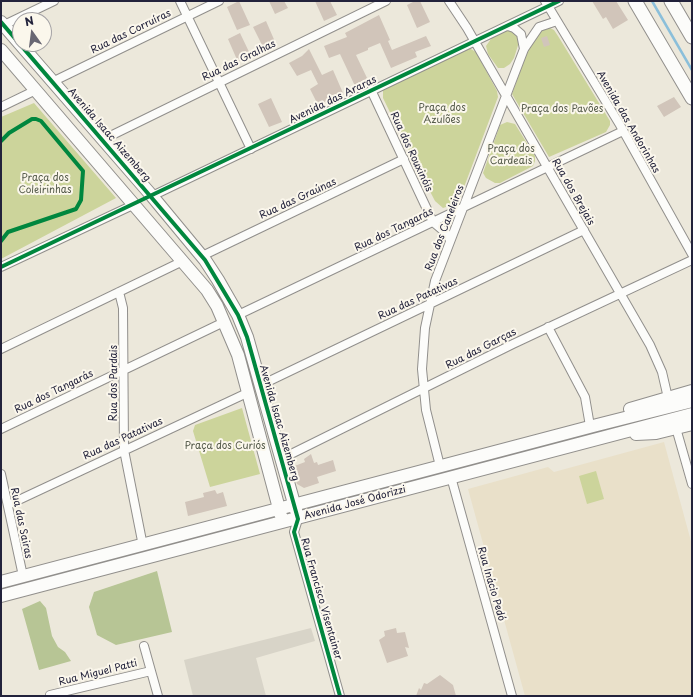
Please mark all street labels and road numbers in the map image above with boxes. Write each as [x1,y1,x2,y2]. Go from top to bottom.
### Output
street label: Rua das Corruíras [89,7,173,57]
street label: Rua das Gralhas [200,38,278,84]
street label: Avenida das Andorinhas [594,69,662,175]
street label: Avenida das Araras [287,74,379,126]
street label: Avenida Isaac Aizemberg [65,86,153,184]
street label: Rua dos Rouxinóis [387,110,435,194]
street label: Rua dos Brejais [549,157,597,227]
street label: Rua das Graúnas [258,176,338,222]
street label: Rua dos Caneleiros [423,183,467,273]
street label: Rua dos Tangarás [353,206,435,254]
street label: Rua das Patativas [376,275,460,323]
street label: Rua das Garças [444,326,518,372]
street label: Rua dos Pardais [108,345,120,421]
street label: Avenida Isaac Aizemberg [257,364,301,482]
street label: Rua dos Tangarás [13,368,95,416]
street label: Rua das Patativas [81,415,165,463]
street label: Avenida José Odorizzi [303,484,407,522]
street label: Rua das Sairas [8,486,34,560]
street label: Rua Francisco Visentainer [298,537,344,661]
street label: Rua Inácio Pedó [475,545,507,623]
street label: Rua Miguel Patti [57,657,139,689]

